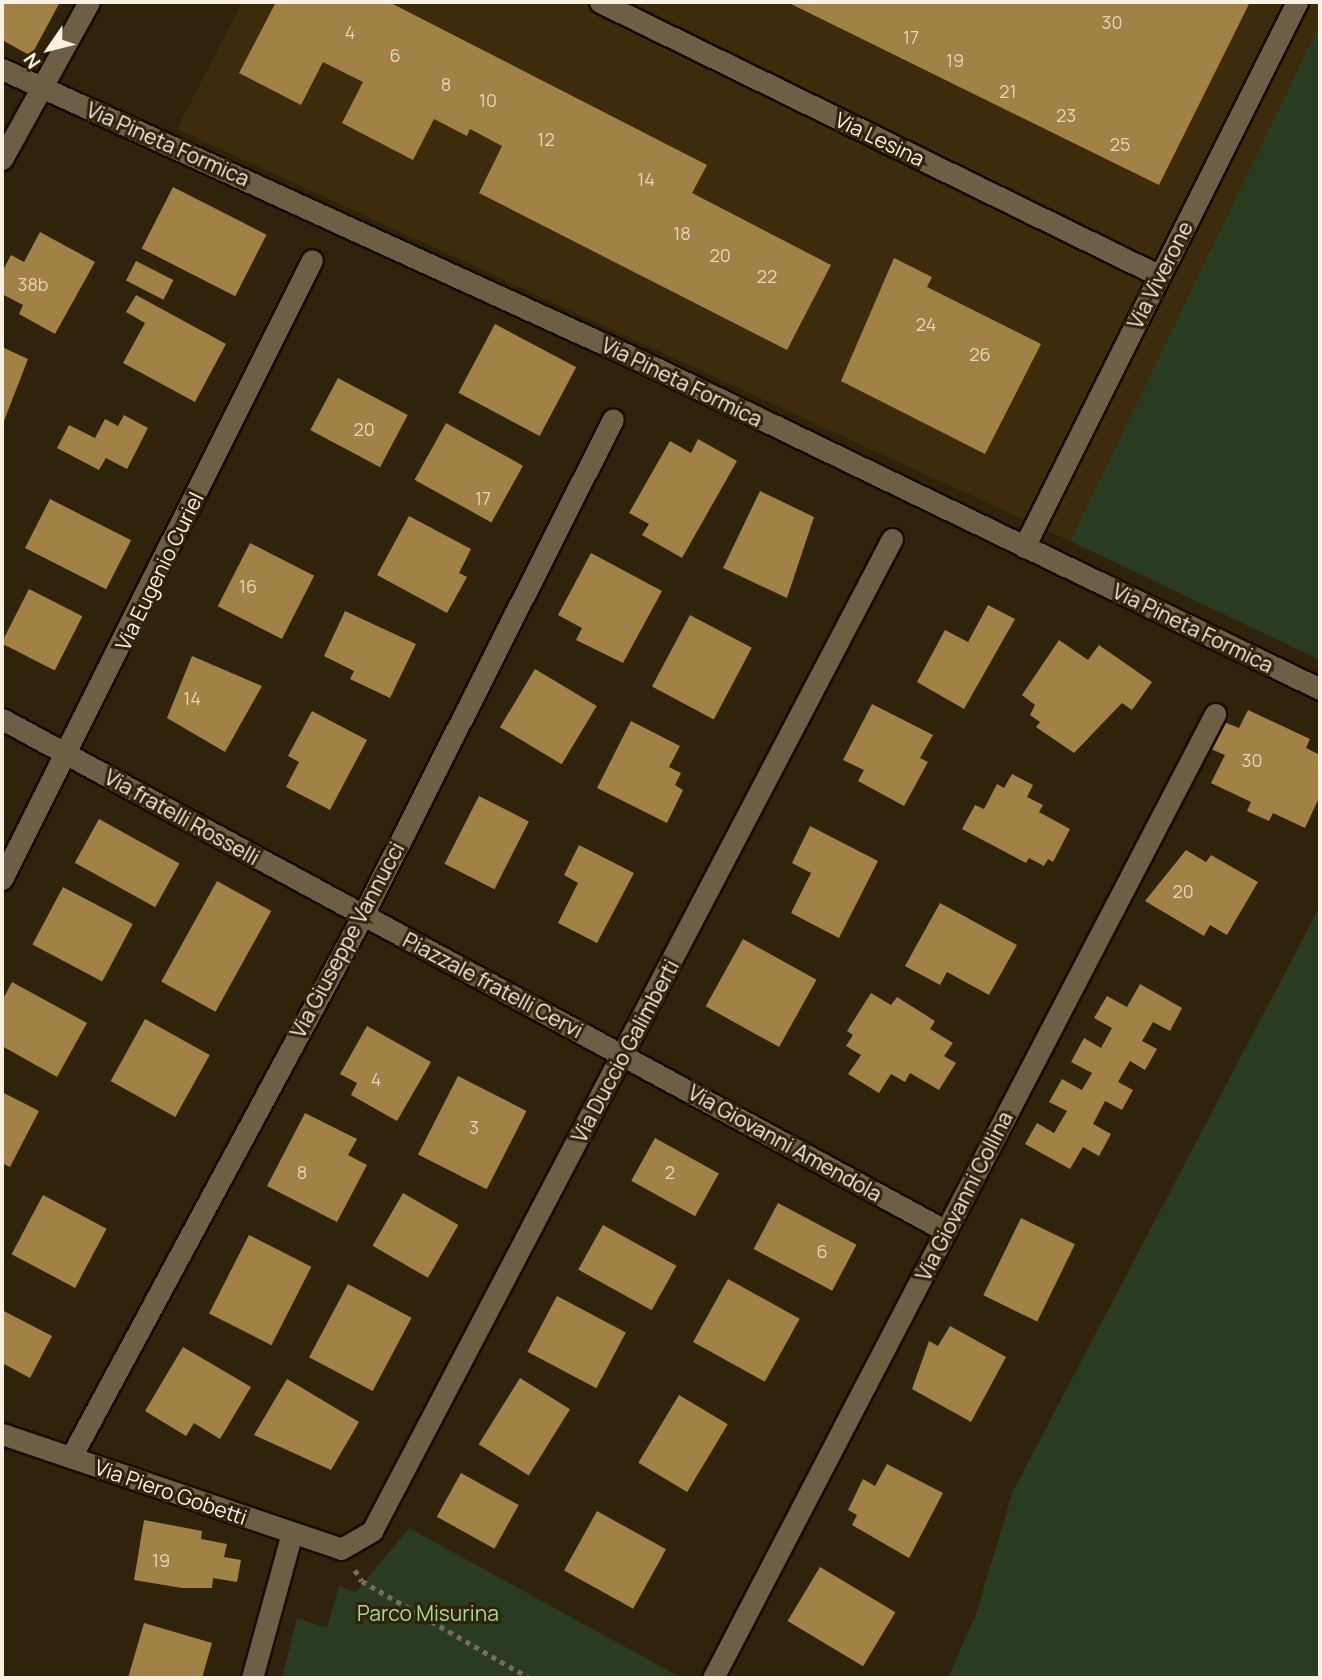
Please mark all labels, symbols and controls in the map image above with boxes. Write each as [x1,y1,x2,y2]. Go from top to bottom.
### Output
house number: 30 [1102,11,1122,33]
north arrow [14,14,84,84]
house number: 4 [345,21,355,43]
house number: 17 [903,26,919,48]
house number: 6 [389,44,401,66]
text: N [17,48,46,74]
house number: 19 [946,49,964,71]
house number: 8 [441,73,451,95]
house number: 21 [999,80,1017,102]
house number: 10 [479,89,497,111]
street label: Via Pineta Formica [83,97,253,191]
house number: 23 [1056,104,1076,126]
street label: Via Lesina [831,107,929,171]
house number: 12 [537,128,555,150]
house number: 25 [1110,133,1130,155]
house number: 14 [637,168,655,190]
street label: Via Viverone [1122,217,1198,333]
house number: 18 [673,222,691,244]
house number: 20 [709,244,731,266]
house number: 22 [757,265,777,287]
house number: 38b [17,273,49,295]
house number: 24 [916,313,936,335]
street label: Via Pineta Formica [597,332,767,432]
house number: 26 [969,343,991,365]
house number: 20 [353,418,375,440]
house number: 17 [475,487,491,509]
street label: Via Eugenio Curiel [110,488,208,654]
house number: 16 [239,575,257,597]
street label: Via Pineta Formica [1108,578,1278,678]
house number: 14 [183,687,201,709]
house number: 30 [1242,749,1262,771]
street label: Via fratelli Rosselli [100,764,264,870]
street label: Via Giuseppe Vannucci [285,838,409,1042]
house number: 20 [1172,880,1194,902]
street label: Piazzale fratelli Cervi [399,927,587,1043]
street label: Via Duccio Galimberti [566,955,684,1147]
house number: 4 [371,1068,381,1090]
street label: Via Giovanni Amendola [684,1079,886,1207]
street label: Via Giovanni Collina [910,1107,1018,1285]
house number: 3 [469,1116,479,1138]
house number: 8 [297,1161,307,1183]
house number: 2 [665,1161,675,1183]
house number: 6 [816,1240,828,1262]
street label: Via Piero Gobetti [92,1454,250,1530]
house number: 19 [152,1549,170,1571]
park label: Parco Misurina [357,1600,499,1626]

